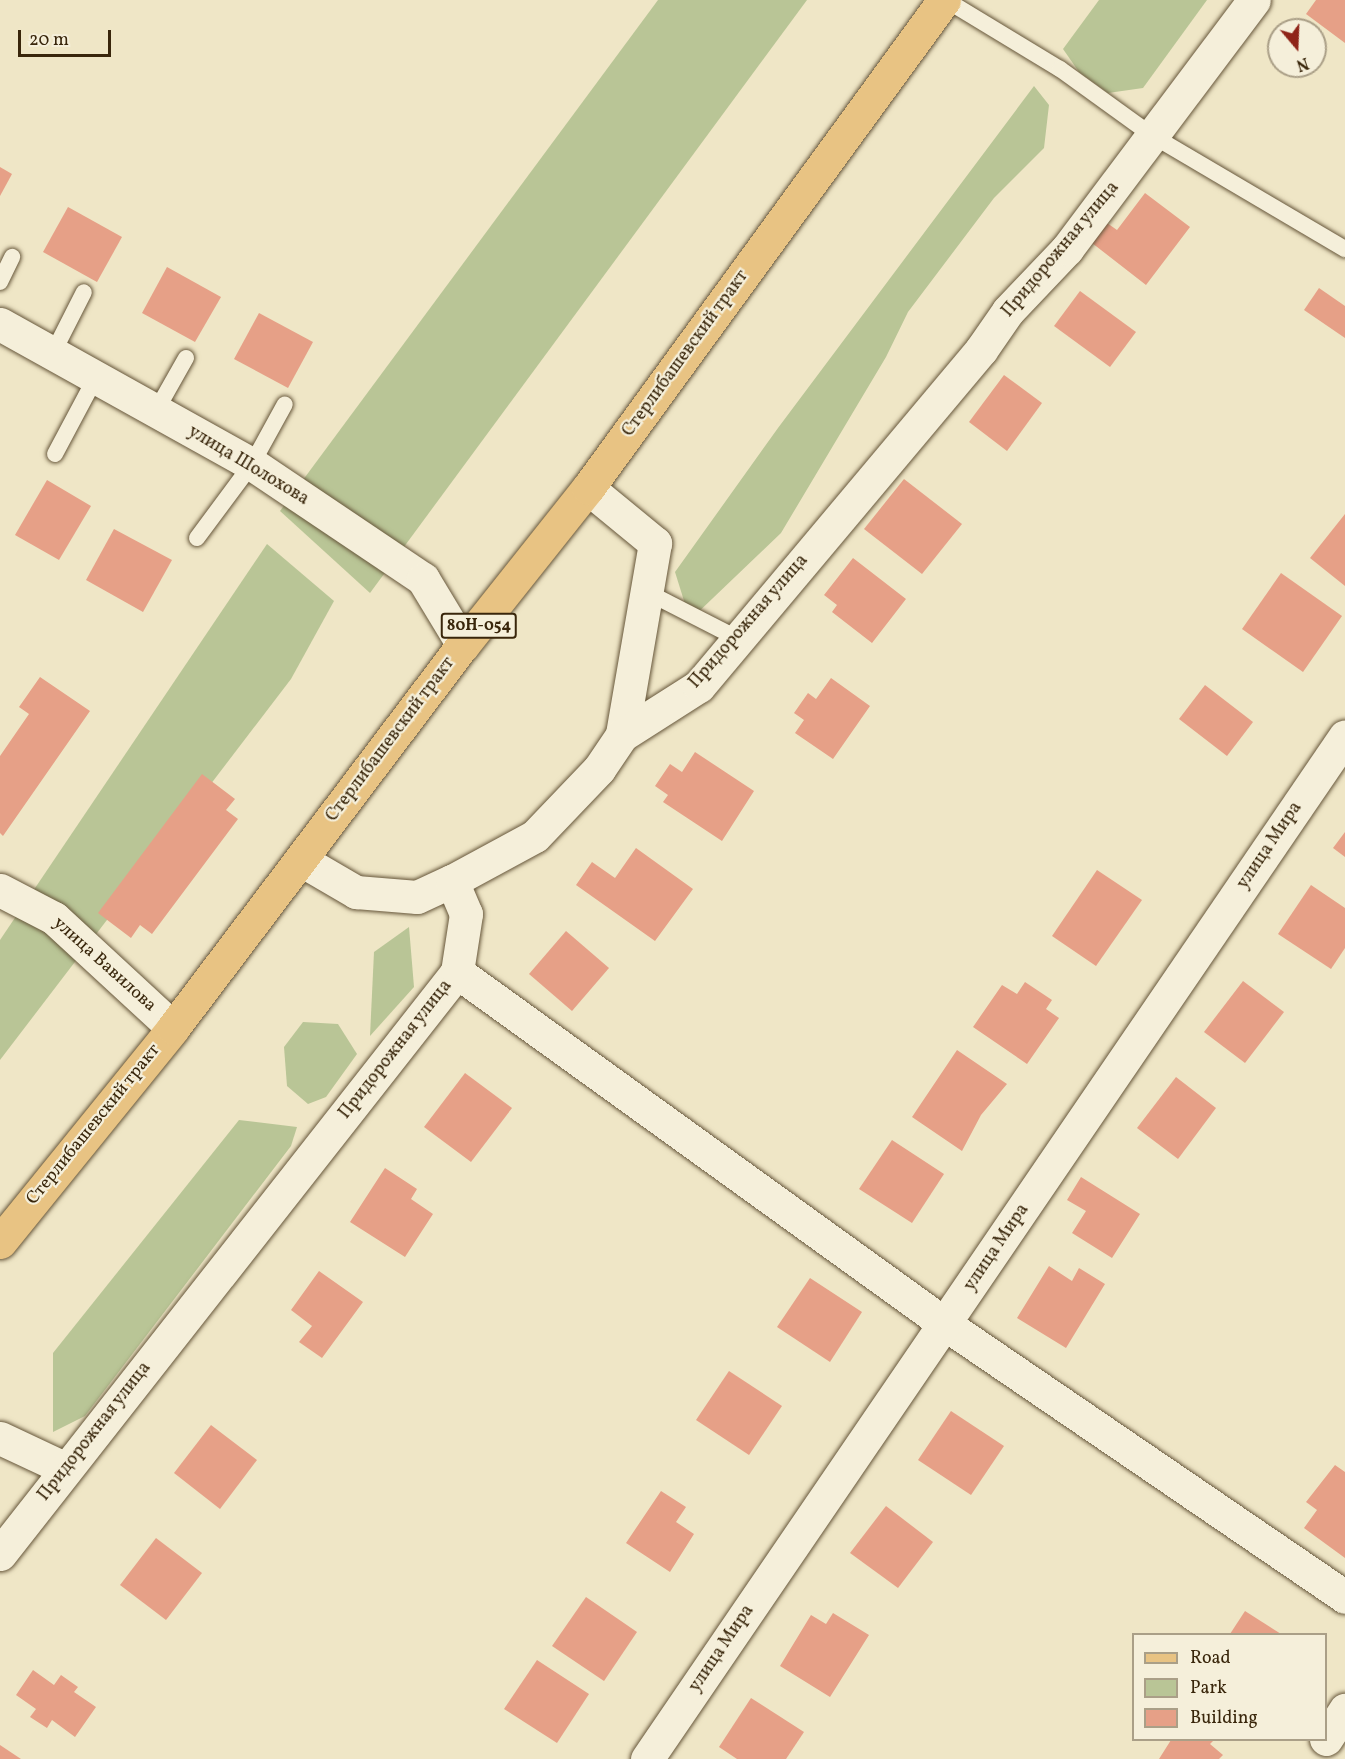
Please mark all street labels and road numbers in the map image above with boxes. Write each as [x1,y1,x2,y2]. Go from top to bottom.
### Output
street label: Придорожная улица [998,177,1124,323]
street label: Стерлибашевский тракт [618,266,754,442]
street label: улица Шолохова [184,421,312,511]
street label: Придорожная улица [685,550,813,694]
road number: 80Н-054 [440,613,518,639]
street label: Стерлибашевский тракт [322,653,460,827]
street label: улица Мира [1233,798,1307,894]
street label: улица Вавилова [48,913,160,1017]
street label: Придорожная улица [335,976,457,1124]
street label: Стерлибашевский тракт [22,1040,166,1210]
street label: улица Мира [960,1200,1034,1296]
street label: Придорожная улица [34,1358,156,1506]
street label: улица Мира [685,1601,759,1697]

